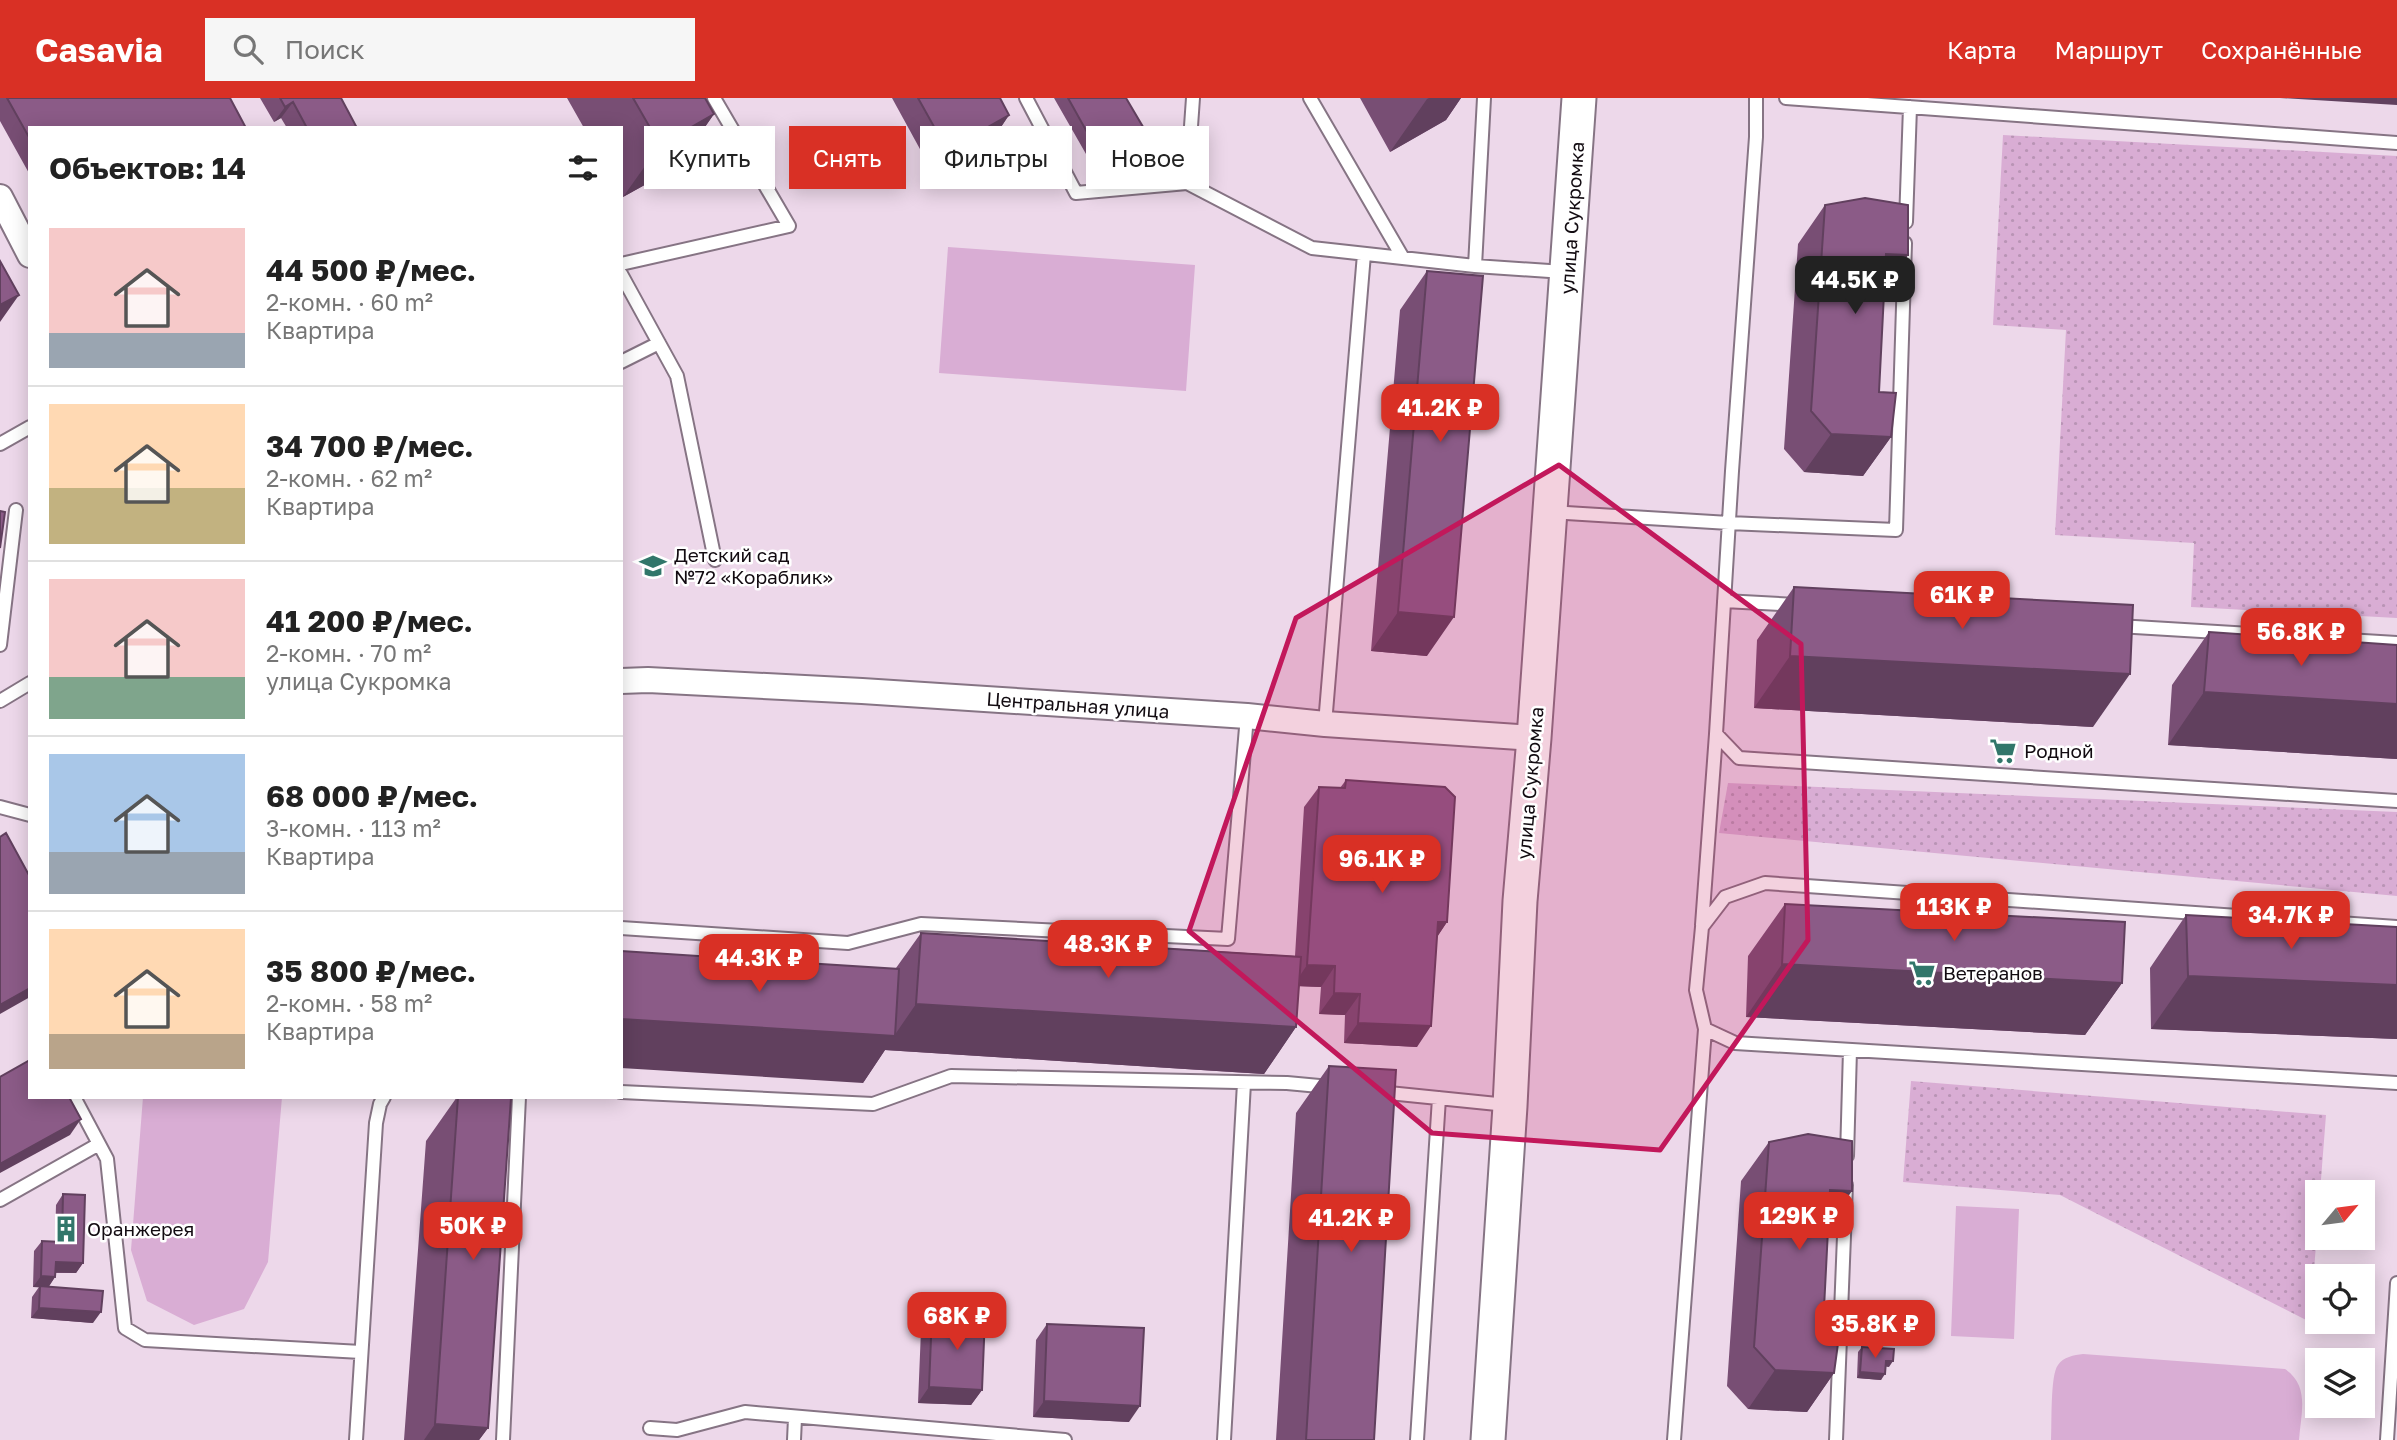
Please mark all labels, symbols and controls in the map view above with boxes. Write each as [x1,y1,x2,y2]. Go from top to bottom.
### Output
search box [205,18,695,81]
text: Casavia [35,30,163,69]
icon: search [229,30,267,68]
text: Поиск [285,34,365,65]
text: Карта [1947,35,2017,64]
text: Маршрут [2055,35,2163,64]
text: Сохранённые [2201,35,2362,64]
chip: Купить [644,126,775,189]
chip: Снять [789,126,906,189]
chip: Фильтры [920,126,1072,189]
chip: Новое [1086,126,1209,189]
street label: улица Сукромка [1555,141,1588,295]
icon: filters [564,149,602,187]
text: Объектов: 14 [49,150,246,186]
text: 44 500 ₽/мес. [266,252,476,288]
icon: home [105,256,189,340]
pin: 44.5K ₽ [1790,256,1920,316]
text: 44.5K ₽ [1811,265,1899,293]
text: 2-комн. · 60 m² [266,288,433,316]
text: Квартира [266,316,374,344]
pin: 41.2K ₽ [1375,384,1505,444]
text: 41.2K ₽ [1397,393,1483,421]
text: 34 700 ₽/мес. [266,428,474,464]
icon: home [105,432,189,516]
text: 2-комн. · 62 m² [266,464,432,492]
text: Квартира [266,492,374,520]
place label: Детский сад №72 «Кораблик» [674,543,833,588]
school or university icon: Детский сад №72 «Кораблик» [638,551,668,581]
pin: 61K ₽ [1913,572,2011,631]
text: 61K ₽ [1930,580,1994,608]
text: 41 200 ₽/мес. [266,603,473,639]
icon: home [105,607,189,691]
pin: 56.8K ₽ [2236,608,2366,668]
text: 56.8K ₽ [2257,617,2345,645]
text: 2-комн. · 70 m² [266,639,431,667]
text: улица Сукромка [266,667,451,695]
street label: Центральная улица [986,687,1170,722]
street label: улица Сукромка [1511,706,1548,860]
supermarket icon: Родной [1988,736,2018,766]
place label: Родной [2024,739,2094,762]
text: 68 000 ₽/мес. [266,778,478,814]
icon: home [105,782,189,866]
text: 3-комн. · 113 m² [266,814,441,842]
pin: 96.1K ₽ [1317,836,1447,895]
text: Квартира [266,842,374,870]
text: 96.1K ₽ [1339,844,1425,872]
pin: 113K ₽ [1897,884,2011,943]
text: 113K ₽ [1916,892,1992,920]
pin: 34.7K ₽ [2226,892,2356,951]
text: 34.7K ₽ [2248,900,2334,928]
pin: 48.3K ₽ [1043,920,1173,980]
text: 48.3K ₽ [1064,929,1152,957]
pin: 44.3K ₽ [694,934,824,994]
text: 44.3K ₽ [715,943,803,971]
text: 35 800 ₽/мес. [266,953,476,989]
icon: home [105,957,189,1041]
supermarket icon: Ветеранов [1907,958,1937,988]
place label: Ветеранов [1943,961,2043,984]
text: 2-комн. · 58 m² [266,989,432,1017]
text: Квартира [266,1017,374,1045]
north arrow [2305,1180,2375,1250]
map controls [2305,1180,2375,1418]
pin: 129K ₽ [1742,1192,1856,1252]
pin: 41.2K ₽ [1286,1194,1416,1254]
text: 129K ₽ [1760,1201,1838,1229]
pin: 50K ₽ [424,1202,522,1262]
text: 41.2K ₽ [1308,1203,1394,1231]
text: 50K ₽ [440,1211,506,1239]
building icon: Оранжерея [51,1214,81,1244]
place label: Оранжерея [87,1217,194,1240]
button: locate [2305,1264,2375,1334]
pin: 68K ₽ [908,1292,1006,1352]
pin: 35.8K ₽ [1810,1300,1940,1360]
text: 68K ₽ [923,1301,991,1329]
text: 35.8K ₽ [1831,1309,1919,1337]
button: layers [2305,1348,2375,1418]

